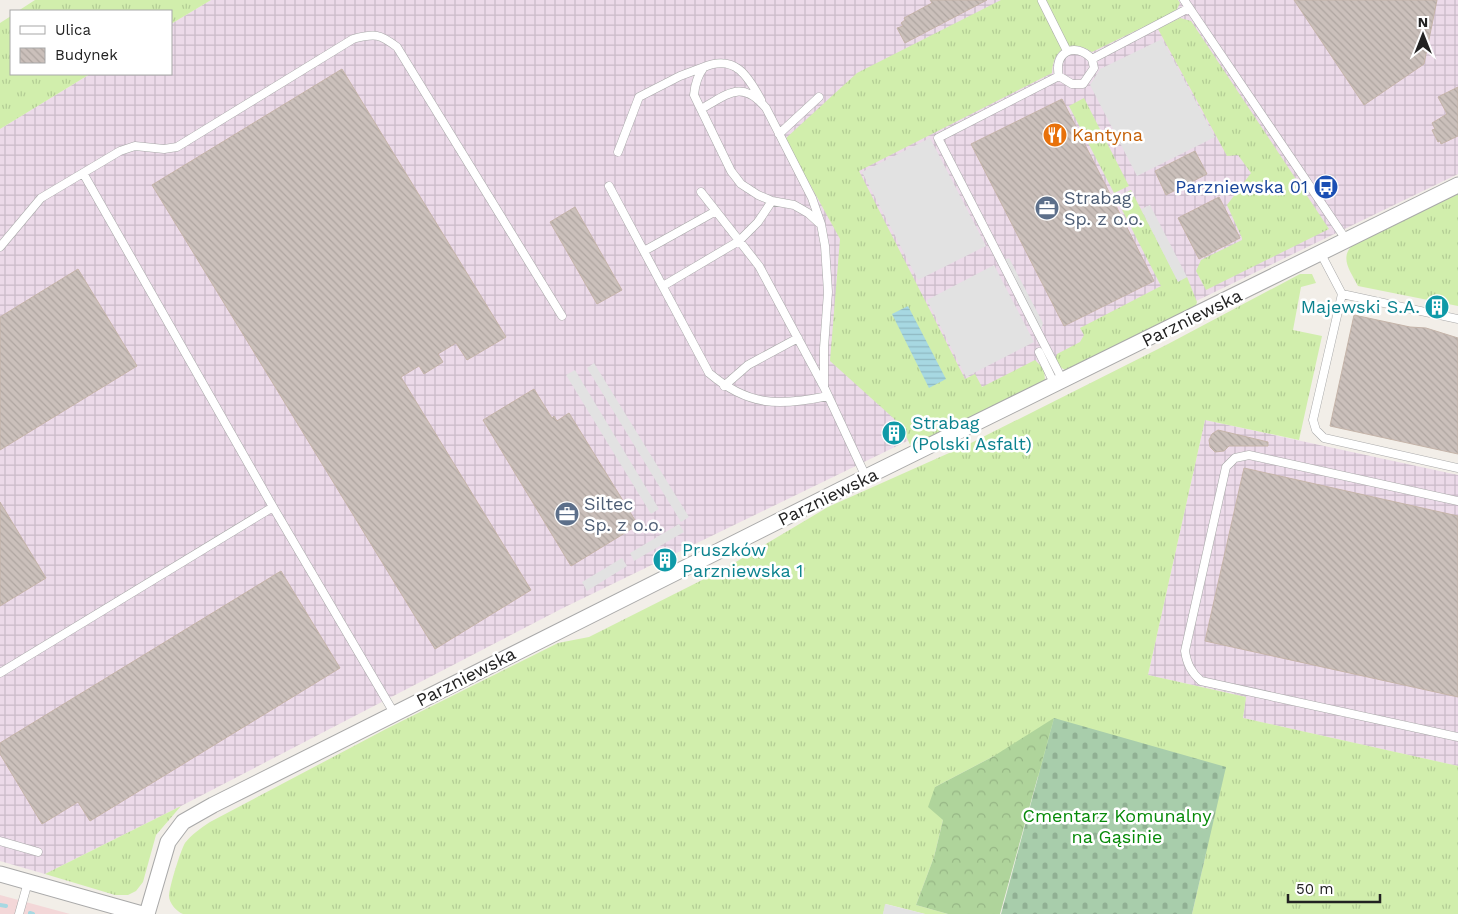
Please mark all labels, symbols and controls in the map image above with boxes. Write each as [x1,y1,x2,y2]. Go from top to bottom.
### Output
legend [10,10,172,75]
north arrow [1398,10,1448,60]
text: N [1418,14,1428,30]
text: Ulica [55,21,92,39]
text: Budynek [55,46,118,64]
restaurant icon: Kantyna [1042,122,1068,148]
place label: Kantyna [1072,124,1143,145]
bus stop icon: Parzniewska 01 [1313,174,1339,200]
place label: Parzniewska 01 [1175,176,1308,197]
place label: Strabag Sp. z o.o. [1064,187,1143,229]
office icon: Strabag Sp. z o.o. [1034,195,1060,221]
street label: Parzniewska [1138,284,1245,351]
building icon: Majewski S.A. [1424,294,1450,320]
place label: Majewski S.A. [1301,296,1420,317]
place label: Strabag (Polski Asfalt) [912,412,1032,454]
building icon: Strabag (Polski Asfalt) [881,420,907,446]
street label: Parzniewska [774,463,881,530]
place label: Siltec Sp. z o.o. [584,493,663,535]
office icon: Siltec Sp. z o.o. [554,501,580,527]
place label: Pruszków Parzniewska 1 [682,539,803,581]
building icon: Pruszków Parzniewska 1 [652,547,678,573]
street label: Parzniewska [413,643,519,711]
park label: Cmentarz Komunalny na Gąsinie [1023,805,1212,847]
scale bar [1288,872,1380,904]
text: 50 m [1296,880,1333,898]

